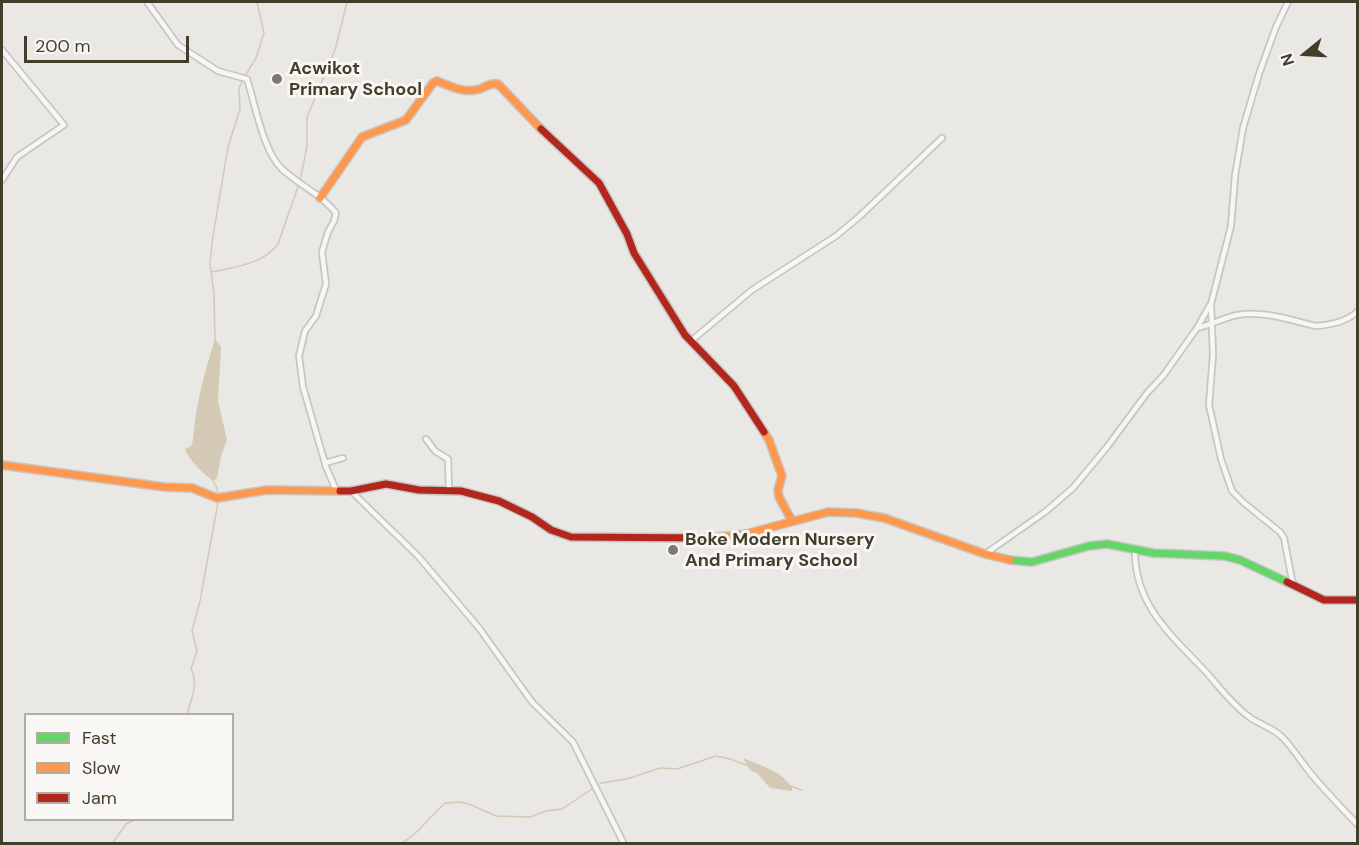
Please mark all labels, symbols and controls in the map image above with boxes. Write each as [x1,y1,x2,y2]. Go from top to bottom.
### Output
scale bar [27,24,192,62]
north arrow [1275,24,1335,84]
text: 200 m [35,34,91,58]
text: N [1276,51,1299,69]
place label: Acwikot Primary School [289,58,422,100]
marker: Acwikot Primary School [270,72,284,86]
place label: Boke Modern Nursery And Primary School [685,529,875,572]
marker: Boke Modern Nursery And Primary School [666,543,680,557]
legend [24,713,234,821]
text: Fast [82,726,117,750]
text: Slow [82,756,121,780]
text: Jam [82,786,117,810]

